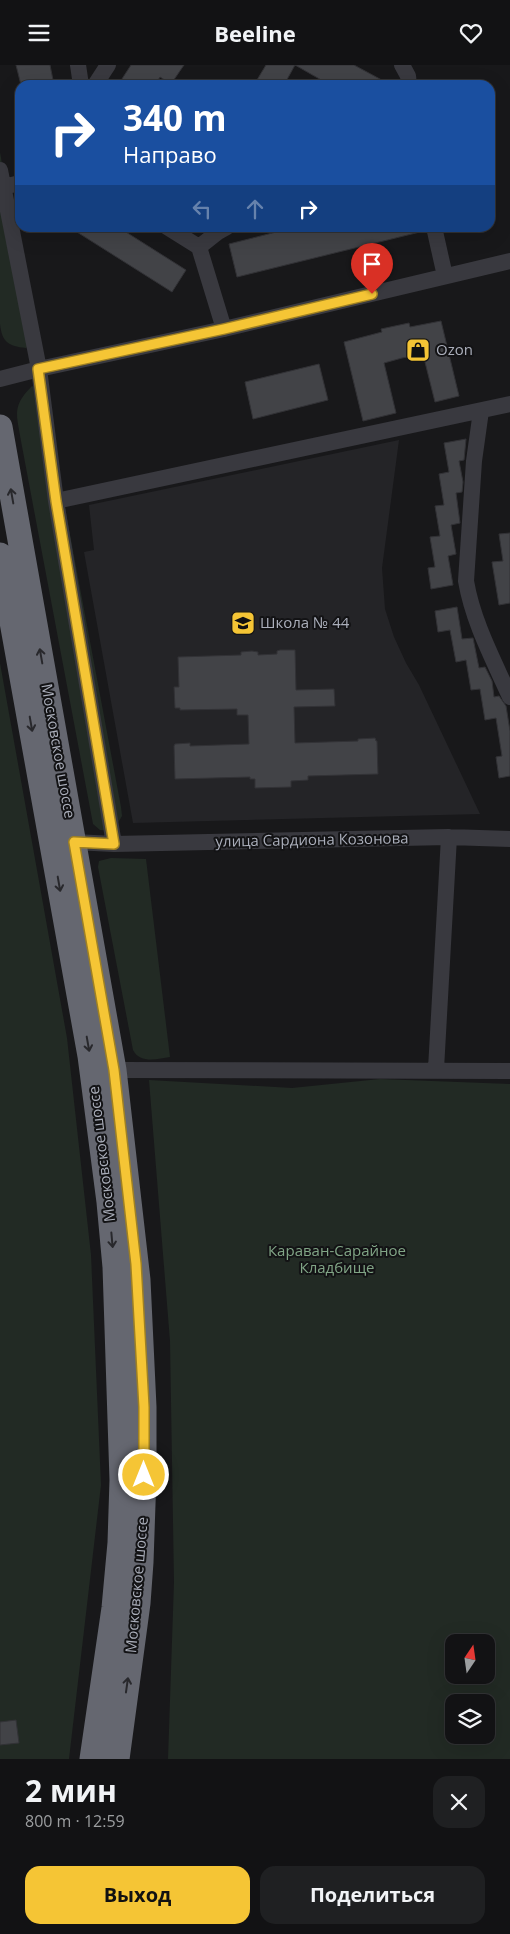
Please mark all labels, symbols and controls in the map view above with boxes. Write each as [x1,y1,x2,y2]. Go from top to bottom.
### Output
text: Beeline [214,18,296,48]
icon: menu [25,19,53,47]
icon: heart [457,19,485,47]
text: 340 m [123,94,227,141]
icon: right [40,100,105,165]
text: Направо [123,139,217,169]
icon: left [188,195,216,223]
icon: ahead [241,195,269,223]
icon: right [294,195,322,223]
pin [351,243,393,294]
icon: arrive [358,250,386,278]
shop icon: Ozon [405,337,431,363]
place label: Ozon [436,339,473,359]
one-way arrow [7,488,17,504]
school or university icon: Школа № 44 [230,610,256,636]
place label: Школа № 44 [260,612,350,632]
one-way arrow [36,648,46,664]
street label: Московское шоссе [37,682,81,820]
one-way arrow [27,715,37,731]
street label: улица Сардиона Козонова [215,827,409,851]
one-way arrow [54,875,64,891]
one-way arrow [84,1035,93,1051]
street label: Московское шоссе [83,1085,119,1223]
one-way arrow [107,1231,117,1247]
park label: Караван-Сарайное Кладбище [268,1240,406,1277]
position arrow [117,1448,169,1500]
street label: Московское шоссе [120,1516,152,1654]
north arrow [445,1634,495,1684]
map controls [445,1634,495,1744]
one-way arrow [122,1677,132,1693]
button: layers [445,1694,495,1744]
text: 2 мин [25,1770,117,1811]
button: close [433,1776,485,1828]
text: 800 m · 12:59 [25,1810,125,1832]
button: Выход [25,1866,250,1924]
button: Поделиться [260,1866,485,1924]

